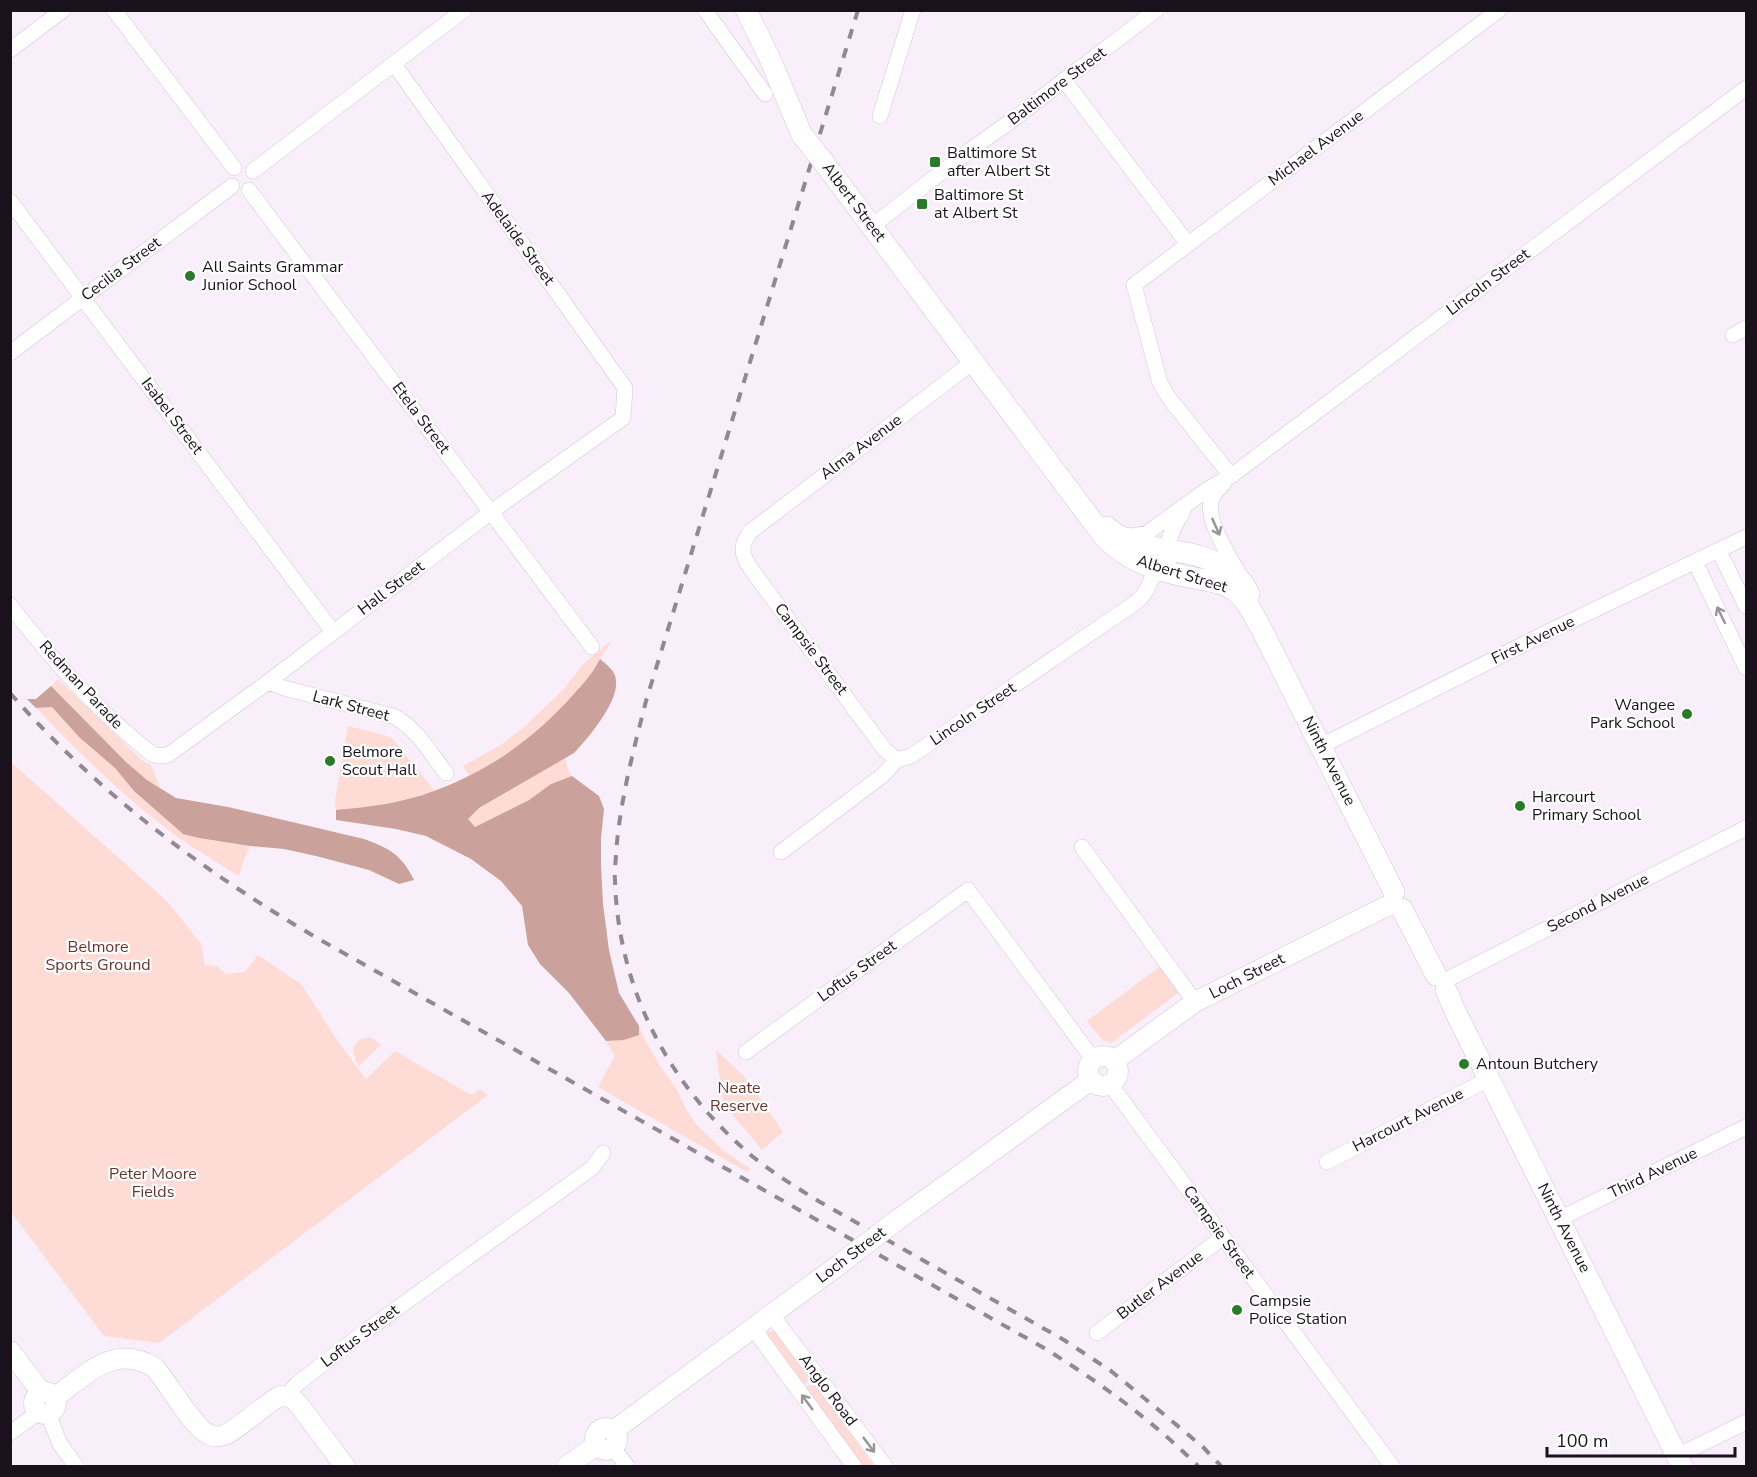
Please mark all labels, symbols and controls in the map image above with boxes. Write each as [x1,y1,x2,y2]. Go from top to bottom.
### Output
street label: Baltimore Street [1003,42,1111,130]
street label: Michael Avenue [1264,105,1368,191]
place label: Baltimore St after Albert St [947,142,1050,182]
marker: Baltimore St after Albert St [928,155,942,169]
street label: Albert Street [817,158,891,246]
place label: Baltimore St at Albert St [934,184,1024,224]
street label: Adelaide Street [476,186,560,290]
marker: Baltimore St at Albert St [915,197,929,211]
street label: Cecilia Street [77,232,166,306]
street label: Lincoln Street [1442,243,1535,321]
place label: All Saints Grammar Junior School [201,256,343,296]
marker: All Saints Grammar Junior School [183,269,197,283]
street label: Isabel Street [136,373,208,459]
street label: Etela Street [387,378,455,459]
street label: Alma Avenue [816,409,906,485]
one-way arrow [1210,517,1222,535]
street label: Albert Street [1134,550,1230,598]
street label: Hall Street [353,556,429,620]
street label: Campsie Street [769,599,853,700]
one-way arrow [1714,606,1726,624]
street label: First Avenue [1488,610,1578,670]
street label: Redman Parade [34,636,128,734]
street label: Lincoln Street [926,677,1021,751]
street label: Lark Street [310,685,392,727]
place label: Wangee Park School [1590,694,1675,734]
marker: Wangee Park School [1680,707,1694,721]
street label: Ninth Avenue [1297,712,1361,810]
place label: Belmore Scout Hall [342,741,417,781]
marker: Belmore Scout Hall [323,754,337,768]
place label: Harcourt Primary School [1532,786,1641,826]
marker: Harcourt Primary School [1513,799,1527,813]
street label: Second Avenue [1543,868,1653,938]
street label: Loftus Street [813,935,901,1007]
park label: Belmore Sports Ground [45,936,151,976]
street label: Loch Street [1206,947,1289,1004]
place label: Antoun Butchery [1476,1053,1599,1075]
marker: Antoun Butchery [1457,1057,1471,1071]
park label: Neate Reserve [710,1077,768,1117]
street label: Harcourt Avenue [1349,1083,1467,1157]
street label: Third Avenue [1605,1142,1701,1204]
park label: Peter Moore Fields [109,1163,197,1203]
street label: Ninth Avenue [1532,1179,1596,1277]
street label: Campsie Street [1178,1181,1260,1283]
street label: Loch Street [812,1221,891,1288]
street label: Butler Avenue [1112,1245,1208,1325]
place label: Campsie Police Station [1249,1290,1347,1330]
street label: Loftus Street [316,1299,404,1373]
marker: Campsie Police Station [1230,1303,1244,1317]
street label: Anglo Road [794,1349,862,1431]
one-way arrow [801,1395,813,1411]
scale bar [1547,1420,1734,1458]
text: 100 m [1556,1429,1608,1453]
one-way arrow [863,1437,876,1453]

